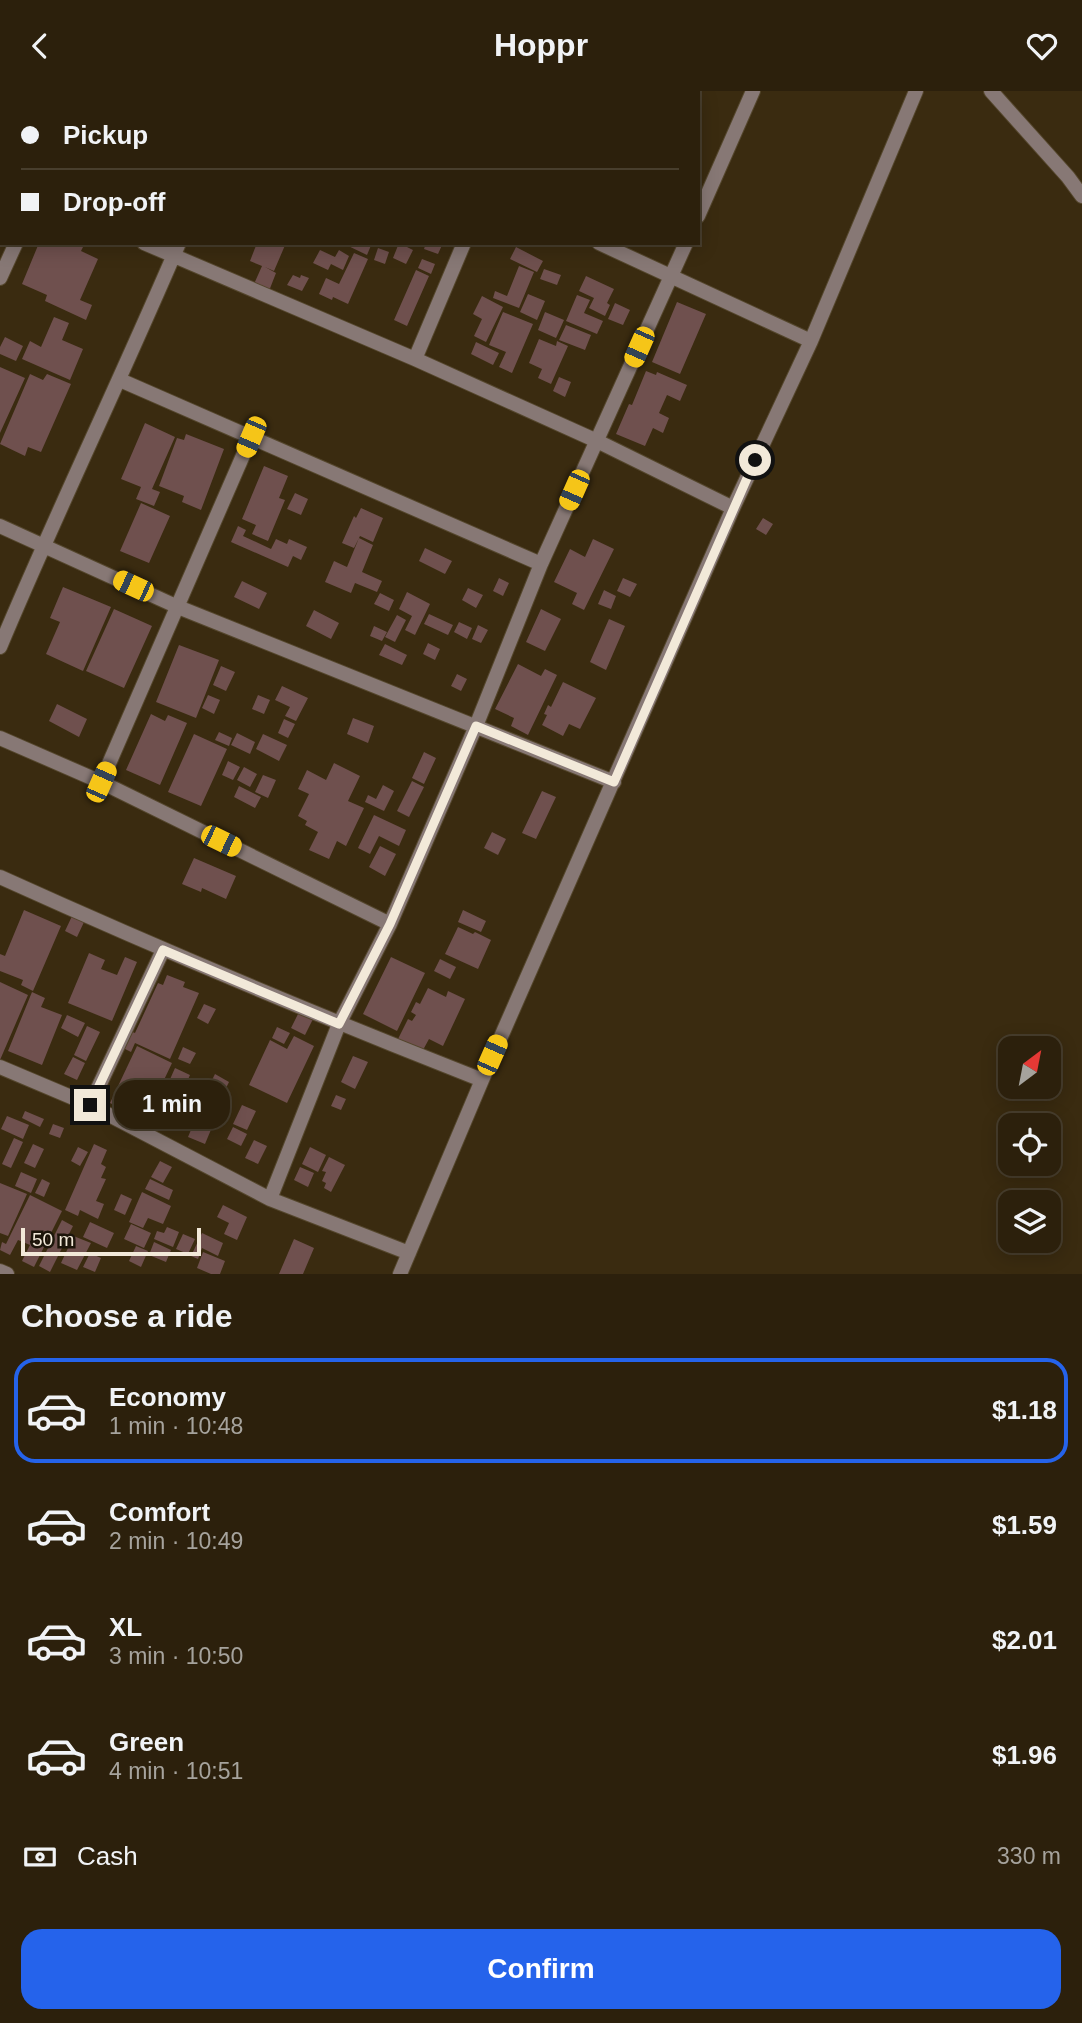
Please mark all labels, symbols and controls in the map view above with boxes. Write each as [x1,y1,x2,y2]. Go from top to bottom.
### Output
icon: back [21,27,59,65]
text: Hoppr [494,27,588,63]
icon: heart [1023,27,1061,65]
text: Pickup [63,120,148,150]
text: Drop-off [63,187,166,217]
car [621,324,658,370]
car [234,414,269,460]
route start [739,444,771,476]
car [556,467,593,513]
car [110,568,157,604]
car [83,759,120,805]
car [198,822,245,860]
car [474,1032,511,1078]
north arrow [998,1036,1060,1099]
map controls [998,1036,1061,1253]
callout: 1 min [114,1081,230,1129]
route end [74,1089,106,1121]
text: 1 min [142,1091,202,1117]
button: locate [998,1113,1061,1176]
button: layers [998,1190,1061,1253]
scale bar [21,1225,201,1257]
text: 50 m [32,1229,74,1250]
text: Choose a ride [21,1298,233,1334]
icon: car [25,1379,88,1442]
text: Economy [109,1382,226,1412]
text: $1.18 [992,1395,1057,1425]
text: 1 min · 10:48 [109,1413,243,1439]
icon: car [25,1494,88,1557]
text: Comfort [109,1497,210,1527]
text: $1.59 [992,1510,1057,1540]
text: 2 min · 10:49 [109,1528,243,1554]
icon: car [25,1609,88,1672]
text: XL [109,1612,142,1642]
text: $2.01 [992,1625,1057,1655]
text: 3 min · 10:50 [109,1643,243,1669]
icon: car [25,1724,88,1787]
text: Green [109,1727,184,1757]
text: $1.96 [992,1740,1057,1770]
text: 4 min · 10:51 [109,1758,243,1784]
icon: cash [21,1838,59,1876]
text: Cash [77,1841,138,1871]
text: 330 m [997,1843,1061,1869]
button: Confirm [21,1929,1061,2009]

